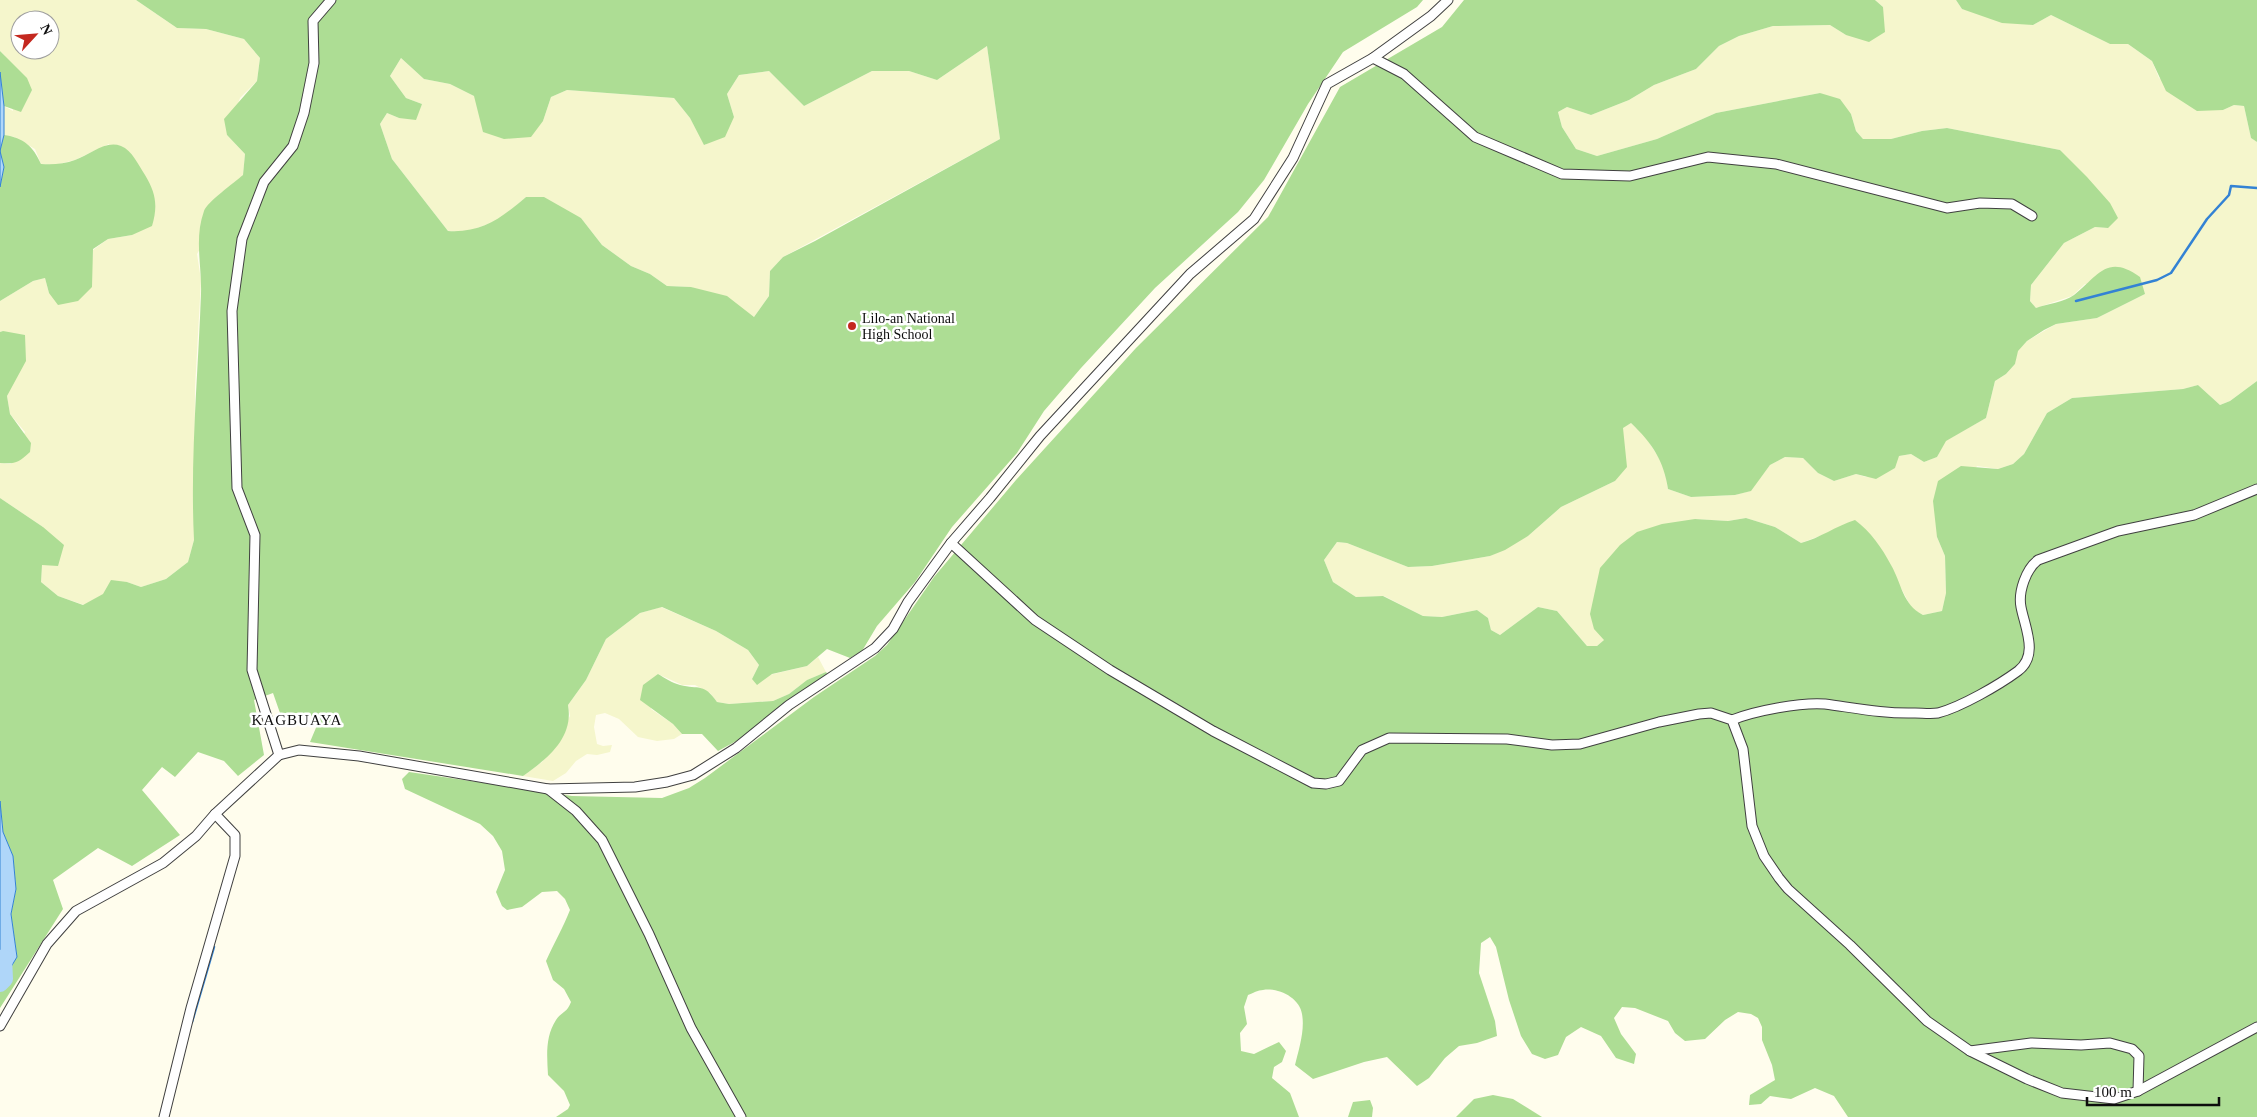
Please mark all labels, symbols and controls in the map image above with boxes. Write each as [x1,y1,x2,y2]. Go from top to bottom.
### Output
north arrow [10,10,60,60]
text: N [37,22,55,37]
place label: Lilo-an National High School [862,311,955,342]
marker: Lilo-an National High School [846,320,858,332]
district label: KAGBUAYA [252,712,342,728]
scale bar [2087,1074,2220,1106]
text: 100 m [2094,1084,2132,1100]

